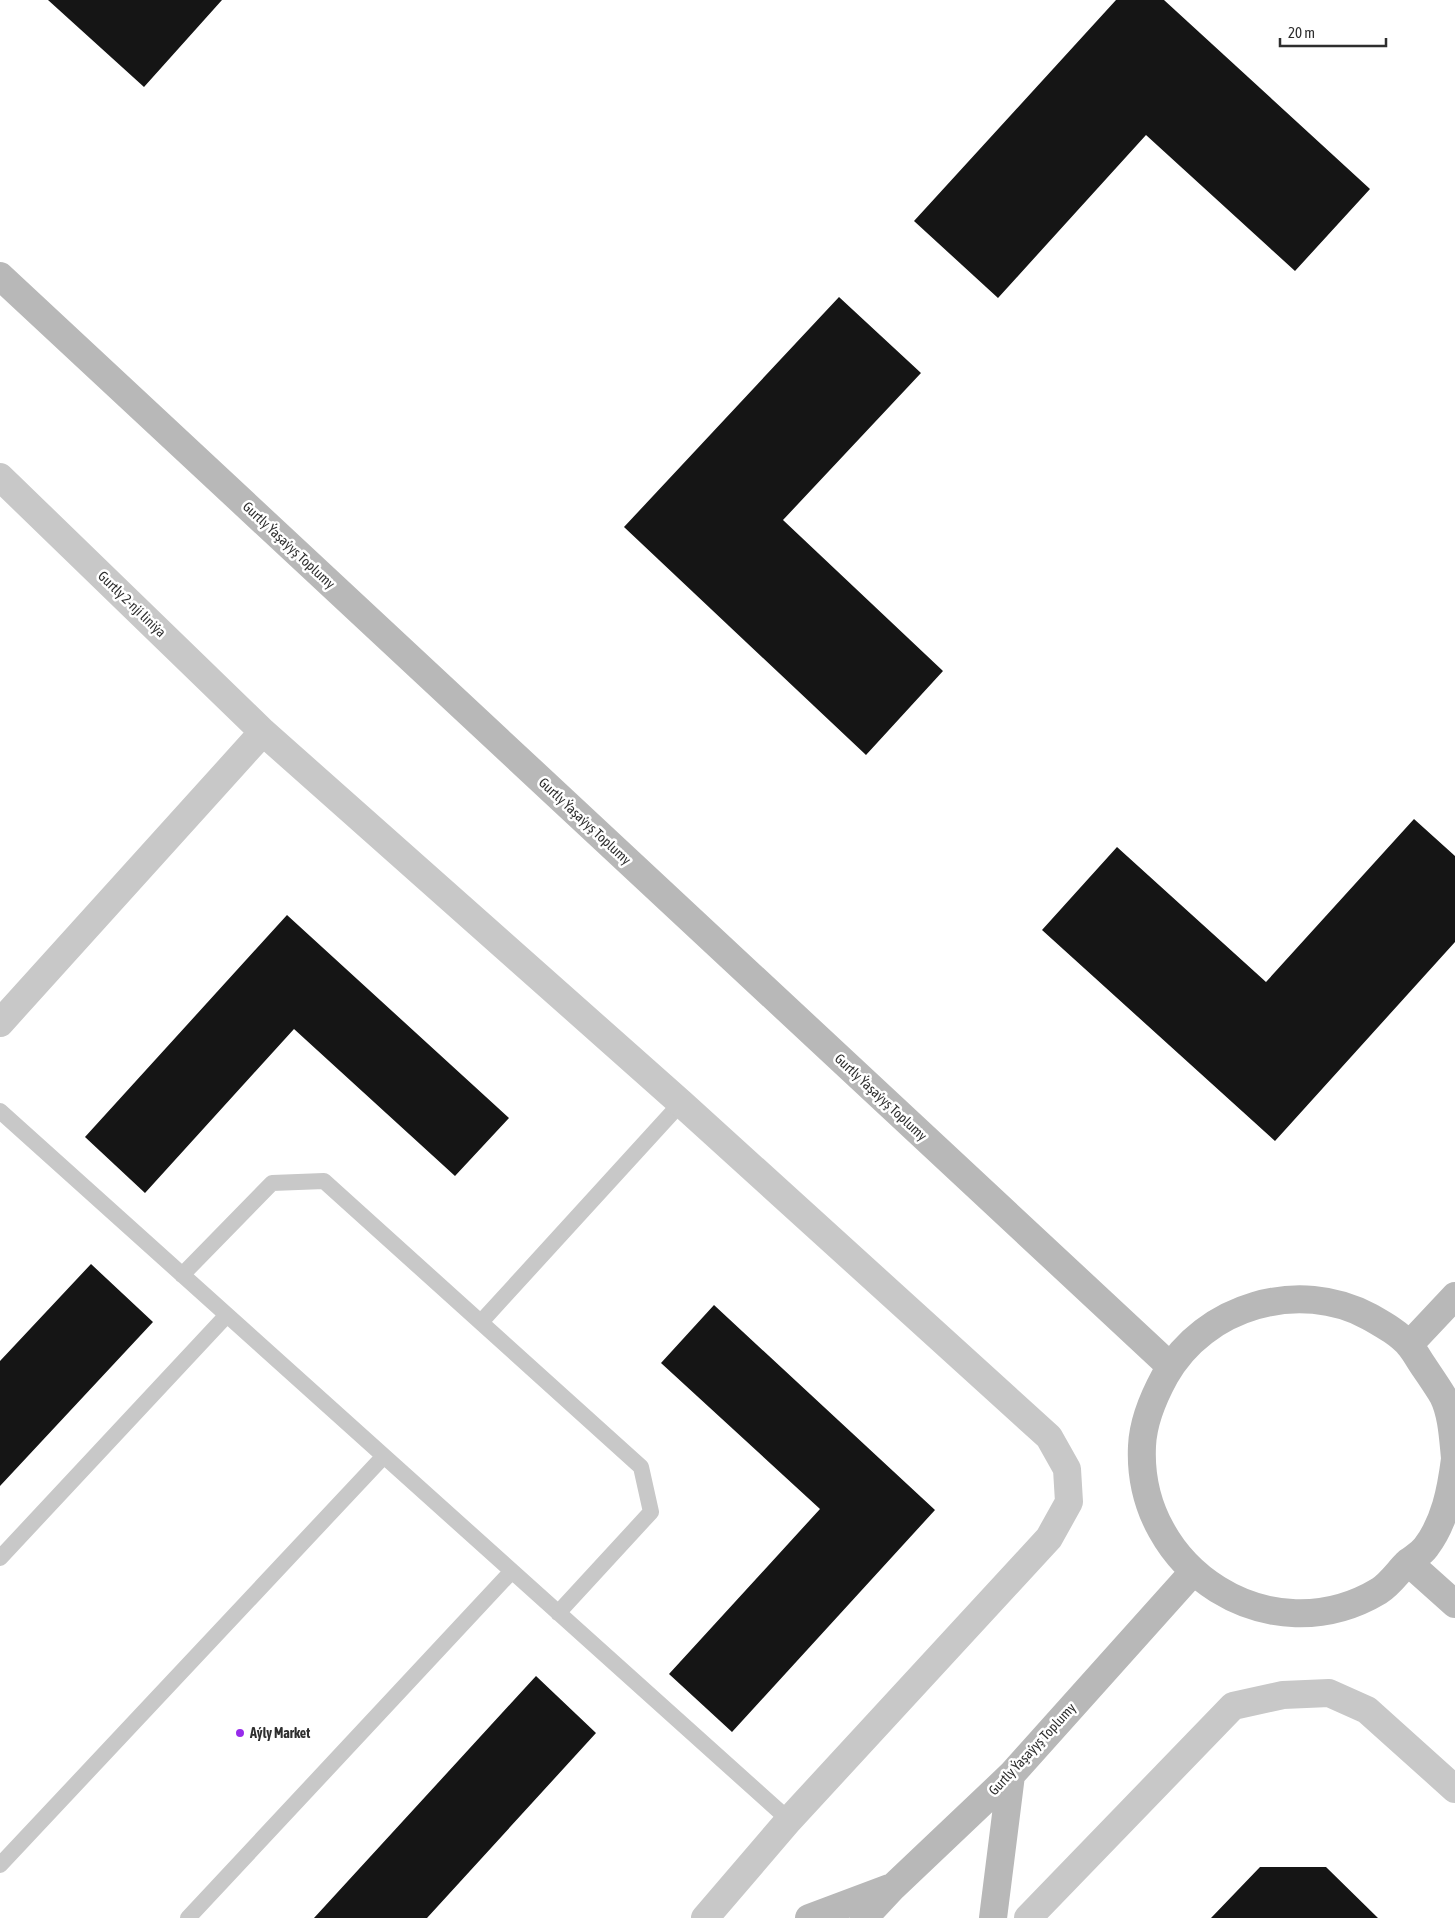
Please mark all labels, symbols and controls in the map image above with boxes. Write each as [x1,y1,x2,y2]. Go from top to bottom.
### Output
scale bar [1280,15,1386,47]
text: 20 m [1288,24,1315,41]
street label: Gurtly Ýaşaýyş Toplumy [240,498,339,592]
street label: Gurtly 2-nji liniýa [95,568,169,640]
street label: Gurtly Ýaşaýyş Toplumy [536,774,635,868]
street label: Gurtly Ýaşaýyş Toplumy [832,1050,931,1144]
street label: Gurtly Ýaşaýyş Toplumy [985,1699,1079,1798]
place label: Aýly Market [249,1725,310,1741]
marker: Aýly Market [234,1727,246,1739]

